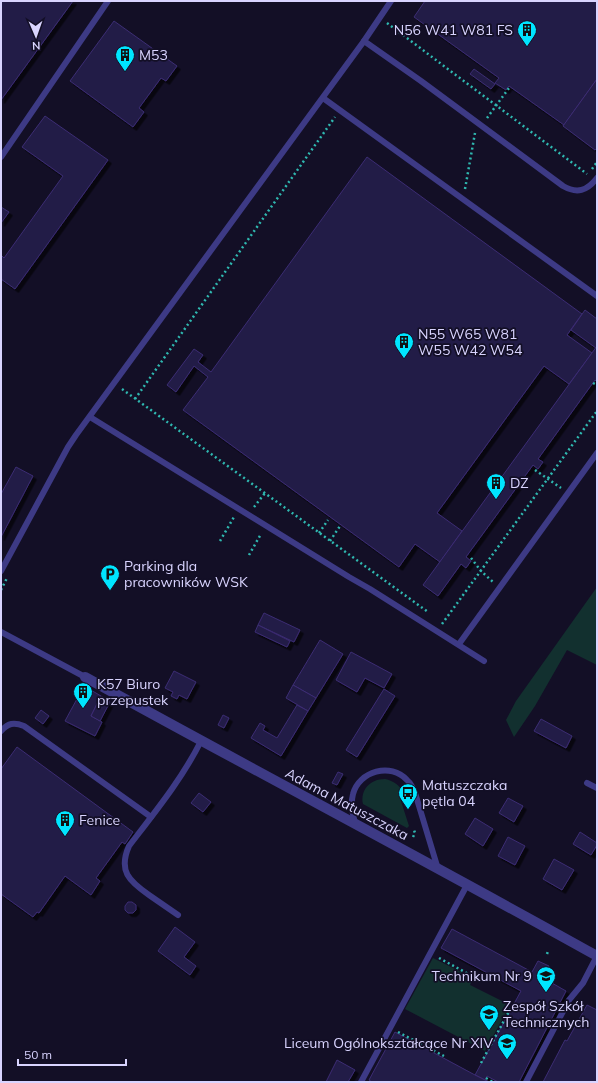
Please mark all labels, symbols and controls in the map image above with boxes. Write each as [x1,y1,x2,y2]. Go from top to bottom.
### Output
north arrow [16,16,56,56]
building icon: N56 W41 W81 FS [516,19,538,47]
place label: N56 W41 W81 FS [394,21,513,39]
text: N [32,39,41,53]
building icon: M53 [114,44,136,72]
place label: M53 [139,46,168,64]
place label: N55 W65 W81 W55 W42 W54 [418,325,523,359]
building icon: N55 W65 W81 W55 W42 W54 [393,331,415,359]
building icon: DZ [485,472,507,500]
place label: DZ [510,474,529,492]
place label: Parking dla pracowników WSK [124,557,249,591]
parking icon: Parking dla pracowników WSK [99,563,121,591]
place label: K57 Biuro przepustek [97,675,169,709]
building icon: K57 Biuro przepustek [72,681,94,709]
street label: Adama Matuszczaka [282,764,412,844]
place label: Matuszczaka pętla 04 [422,776,507,810]
bus stop icon: Matuszczaka pętla 04 [397,782,419,810]
building icon: Fenice [54,809,76,837]
place label: Fenice [79,811,120,829]
school or university icon: Technikum Nr 9 [535,965,557,993]
place label: Technikum Nr 9 [432,967,532,985]
place label: Zespół Szkół Technicznych [503,997,589,1031]
school or university icon: Zespół Szkół Technicznych [478,1003,500,1031]
school or university icon: Liceum Ogólnokształcące Nr XIV [496,1032,518,1060]
place label: Liceum Ogólnokształcące Nr XIV [284,1034,493,1052]
scale bar [18,1041,126,1067]
text: 50 m [24,1047,52,1062]

